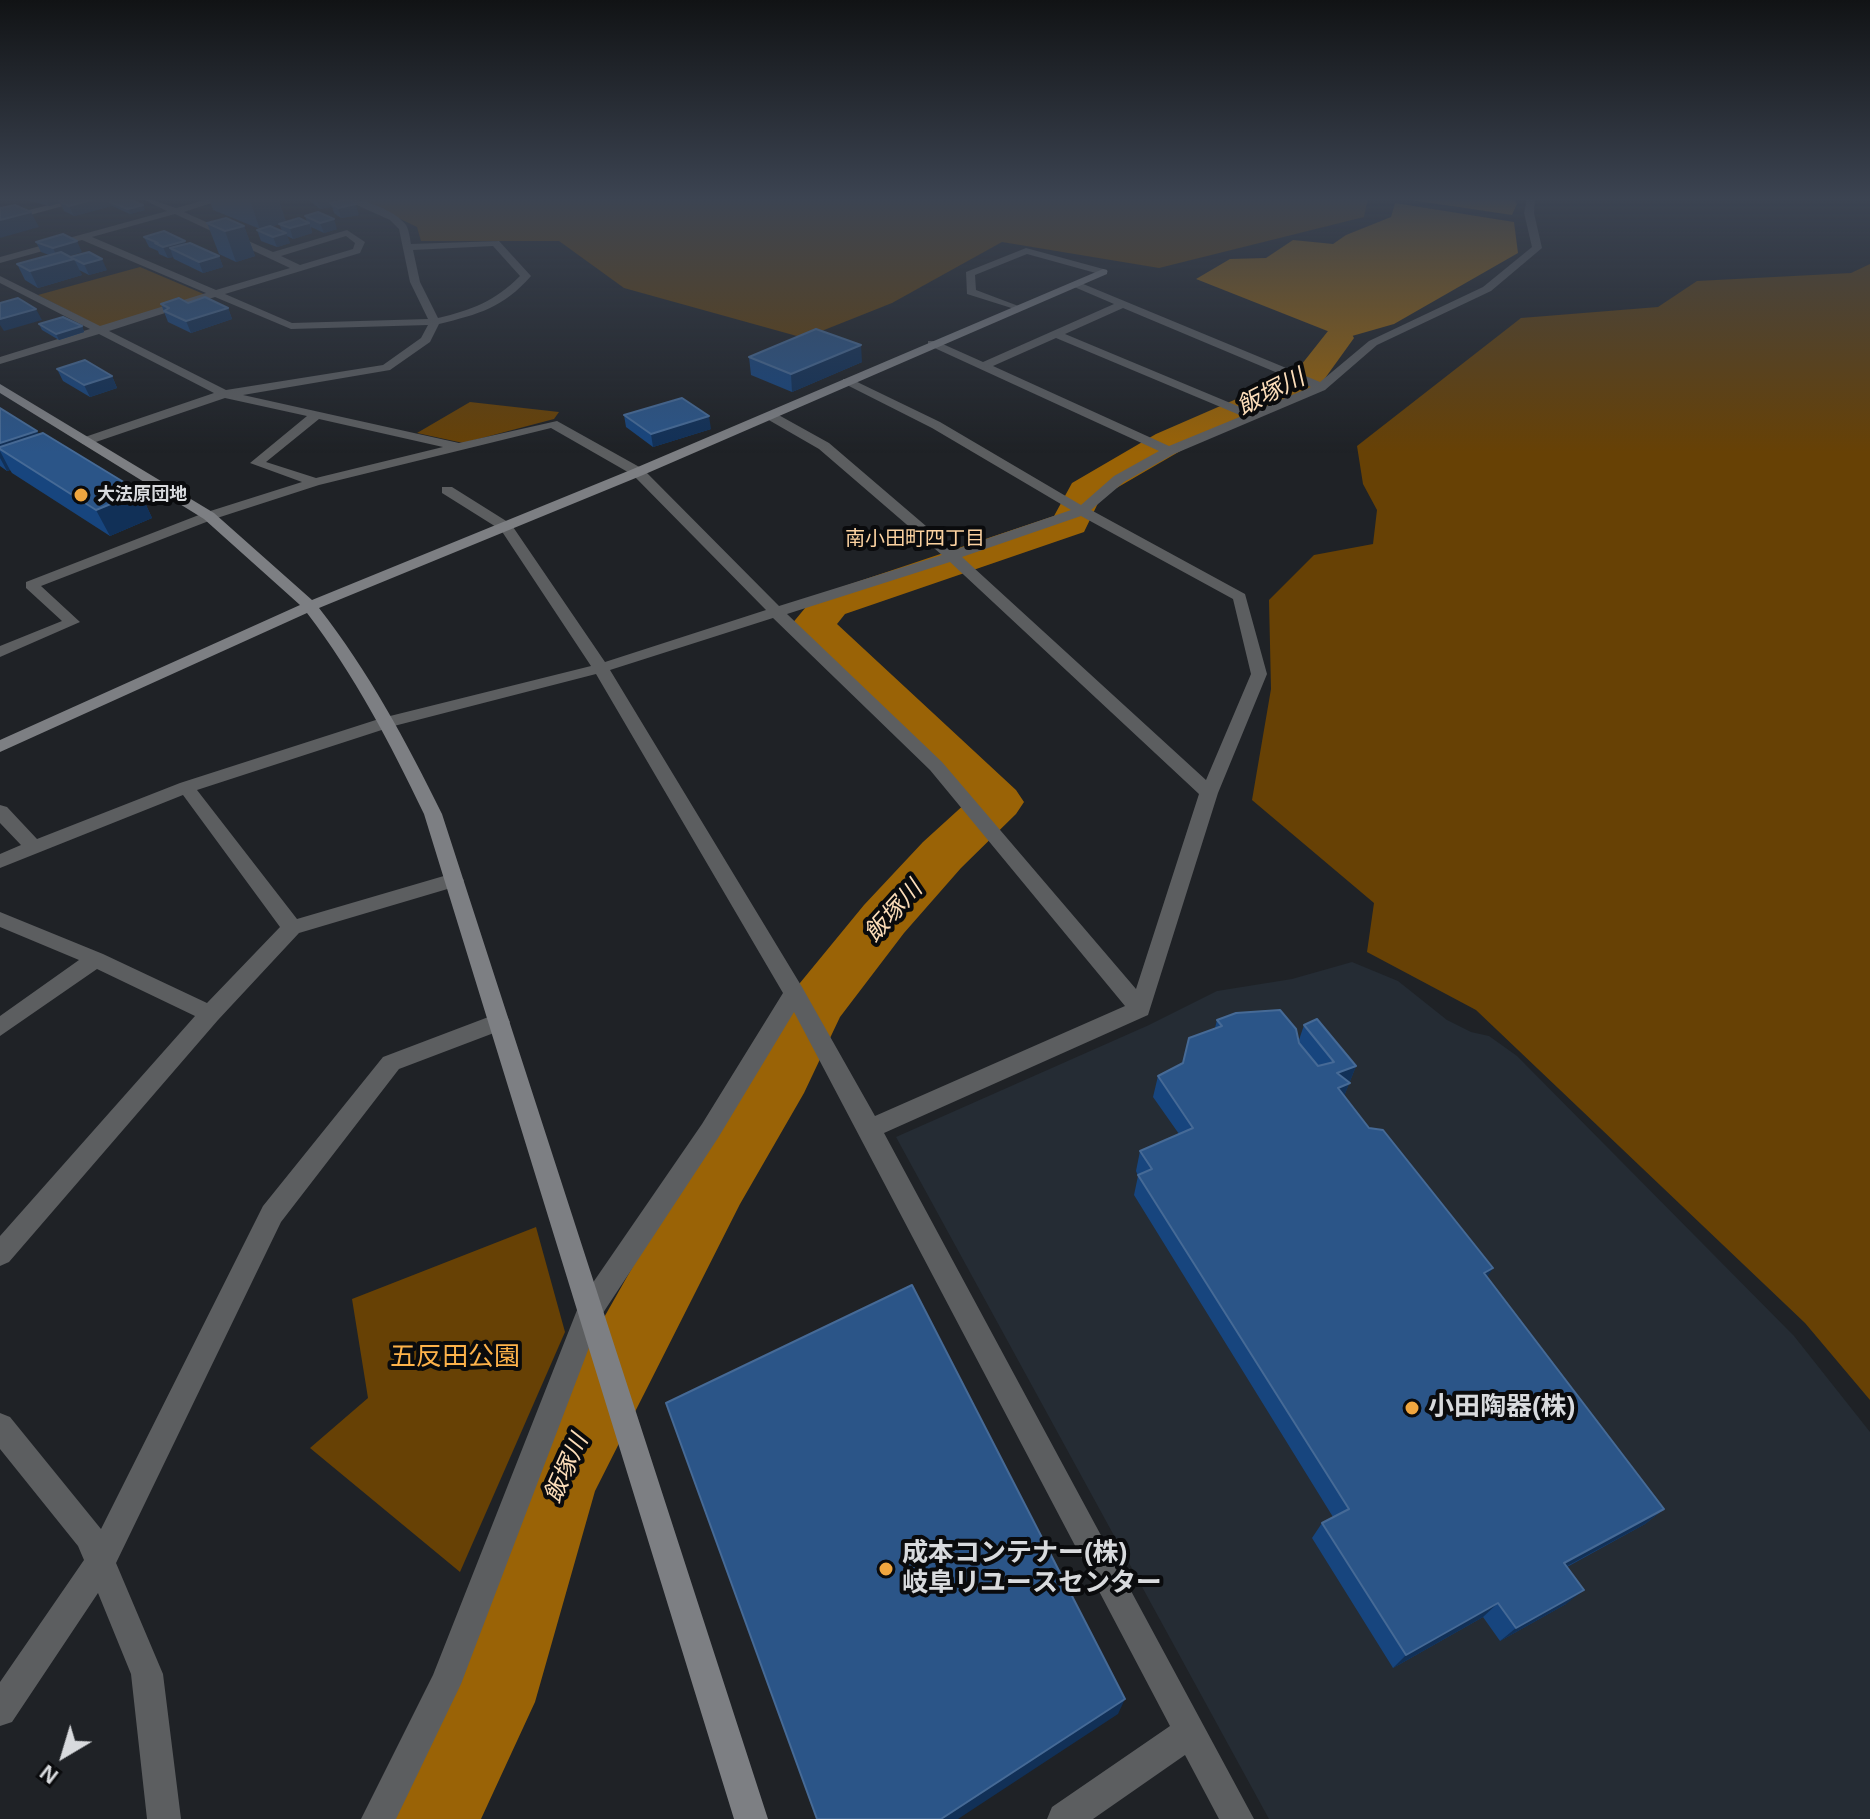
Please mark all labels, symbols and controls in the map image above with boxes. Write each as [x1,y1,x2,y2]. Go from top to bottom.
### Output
water label: 飯塚川 [1232,364,1310,422]
place label: 大法原団地 [97,484,187,506]
marker: 大法原団地 [72,486,90,504]
district label: 南小田町四丁目 [845,527,985,551]
water label: 飯塚川 [859,876,929,948]
park label: 五反田公園 [390,1342,520,1374]
place label: 小田陶器(株) [1428,1392,1575,1424]
marker: 小田陶器(株) [1403,1399,1421,1417]
water label: 飯塚川 [539,1430,595,1508]
place label: 成本コンテナー(株) 岐阜リユースセンター [902,1538,1162,1600]
marker: 成本コンテナー(株) 岐阜リユースセンター [877,1560,895,1578]
north arrow [24,1715,104,1795]
text: N [35,1760,63,1789]

